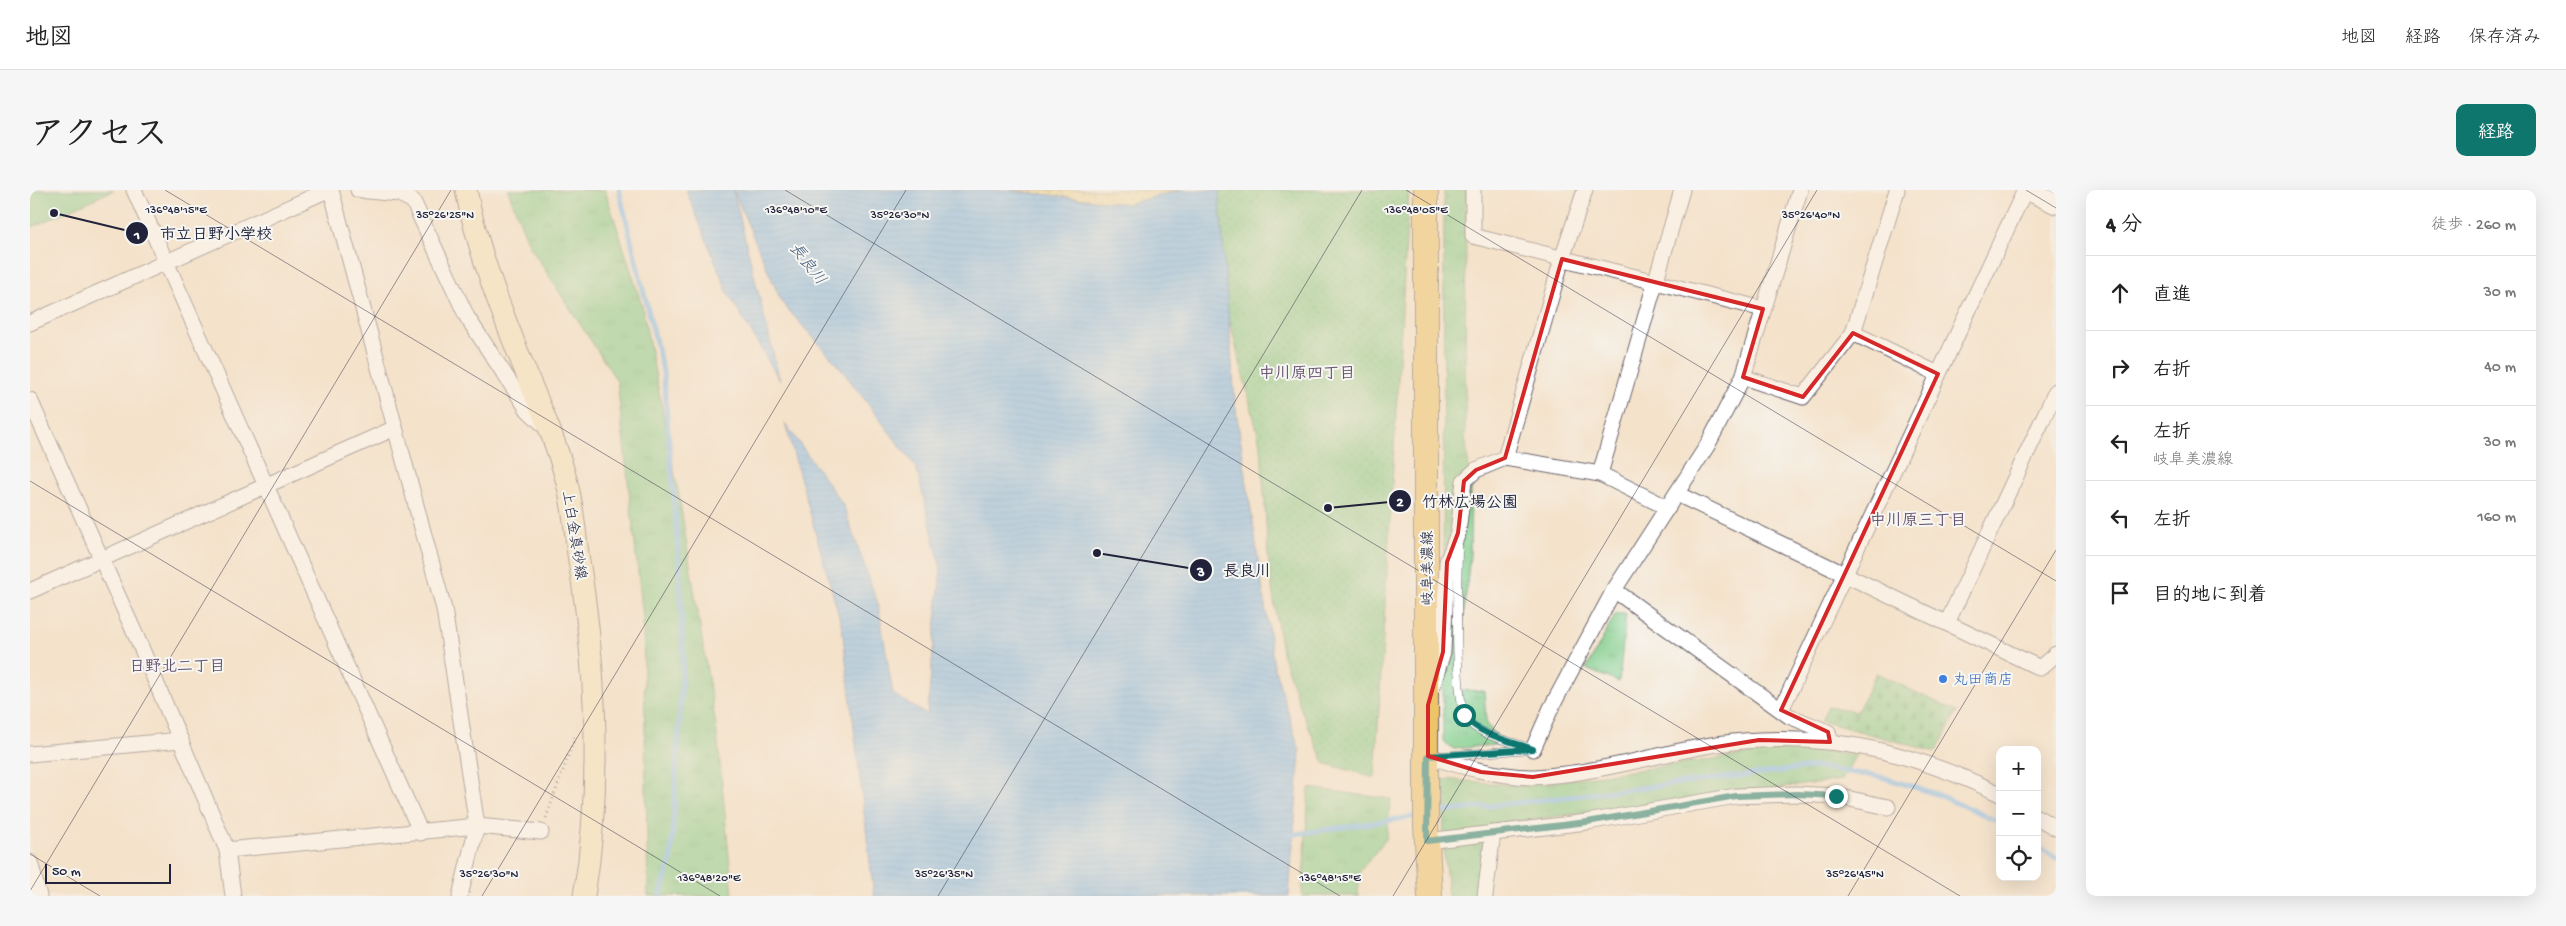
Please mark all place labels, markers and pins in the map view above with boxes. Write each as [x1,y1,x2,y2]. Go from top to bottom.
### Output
callout: 市立日野小学校 [125,218,282,249]
callout: 竹林広場公園 [1387,485,1528,516]
callout: 長良川 [1188,555,1281,586]
place label: 丸田商店 [1953,671,2013,690]
marker: 丸田商店 [1937,673,1949,685]

